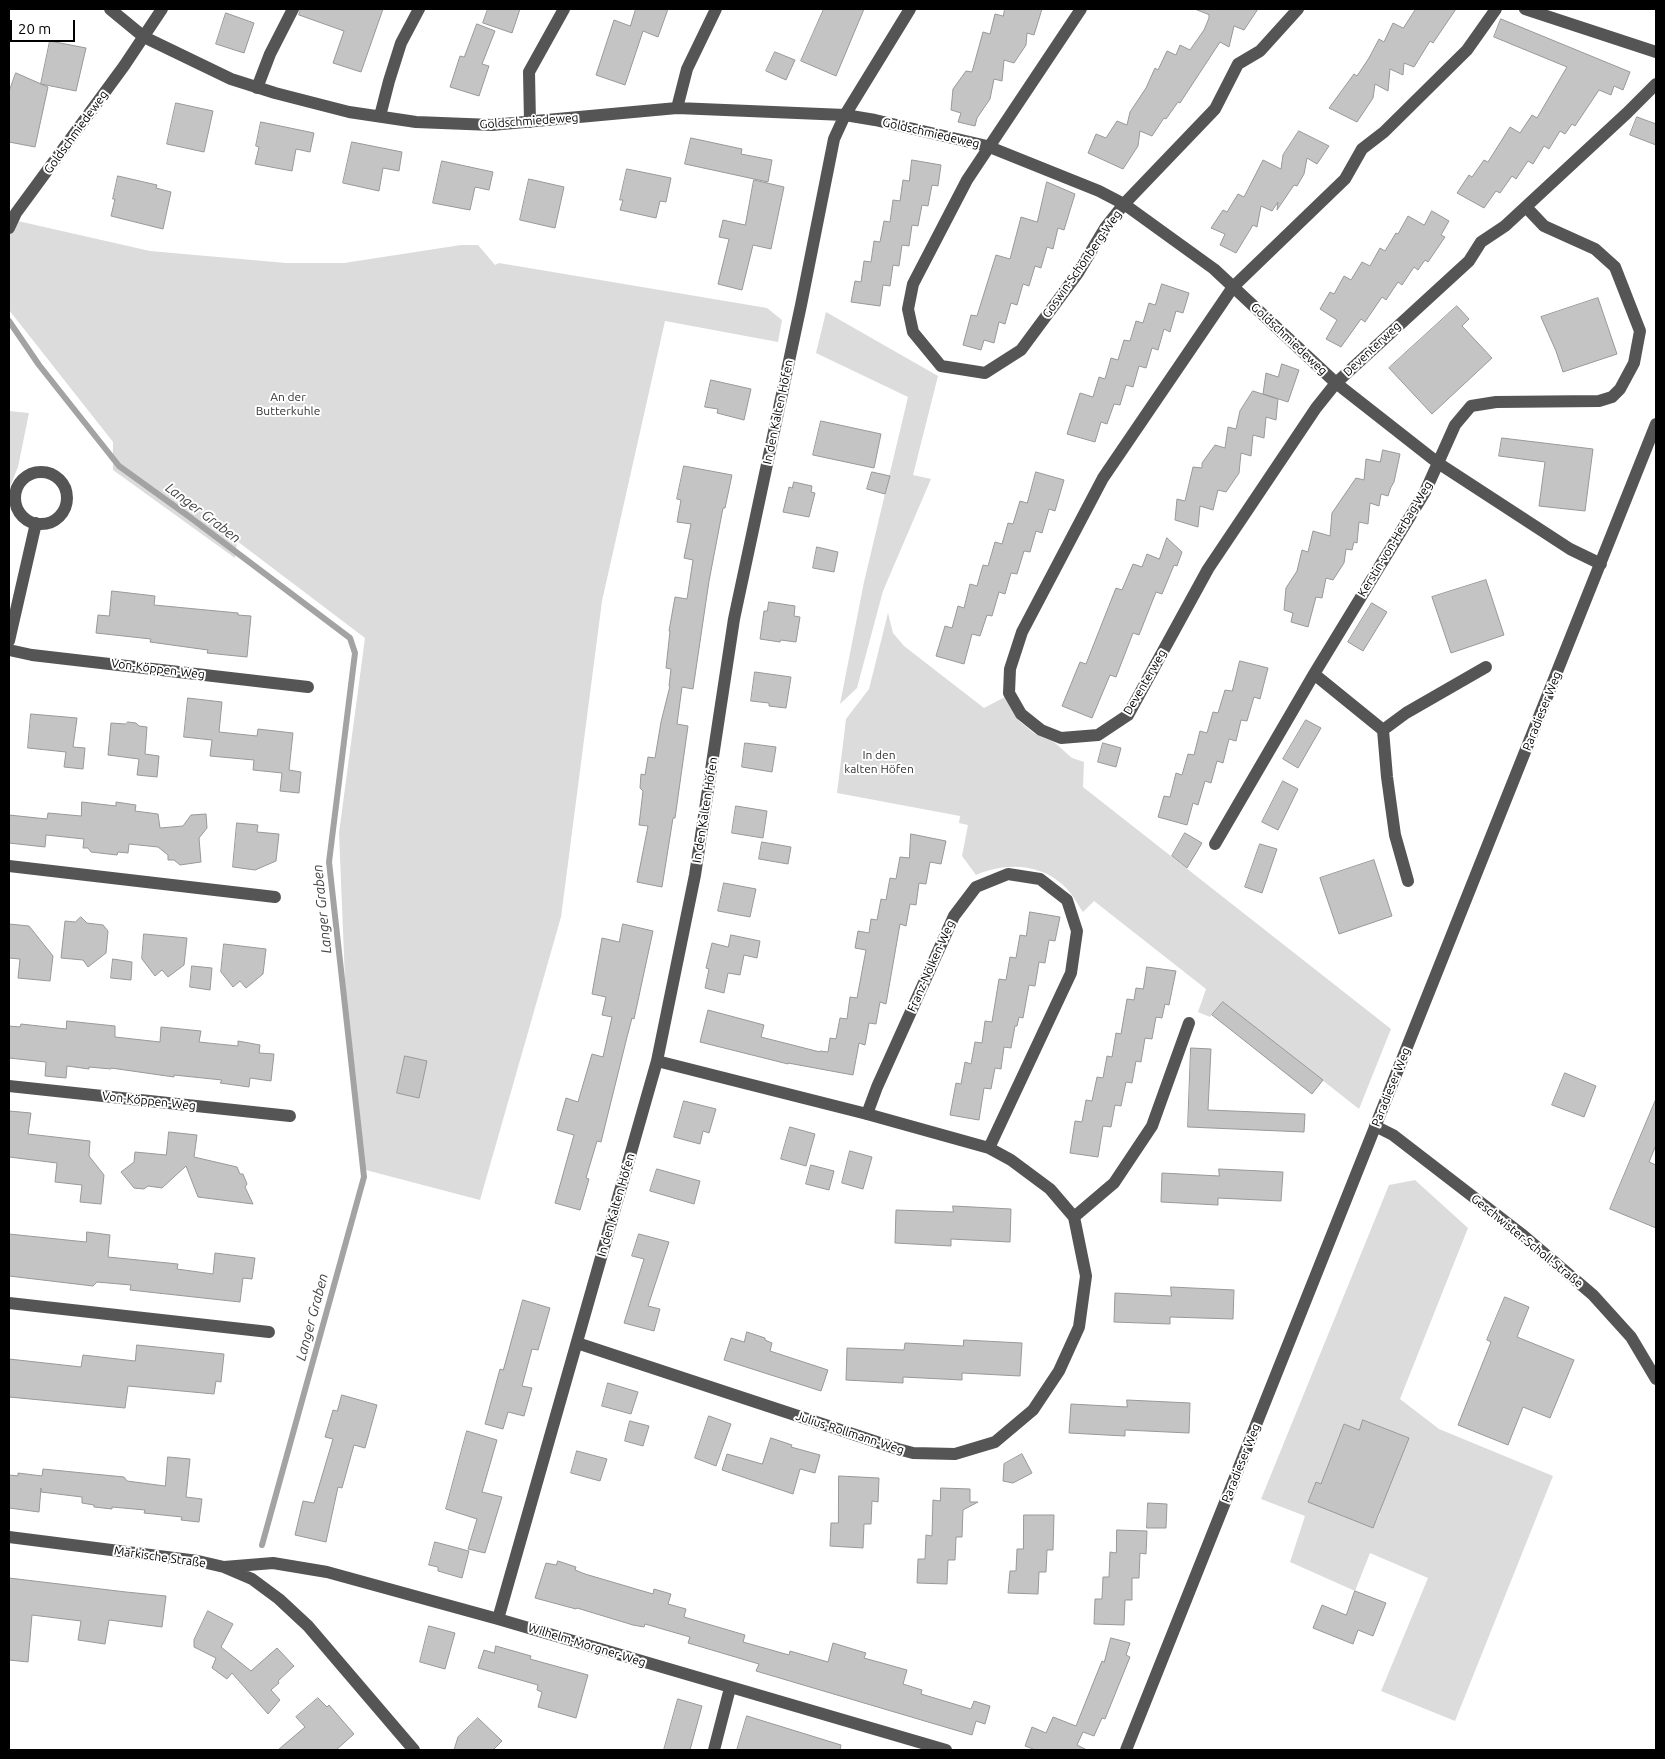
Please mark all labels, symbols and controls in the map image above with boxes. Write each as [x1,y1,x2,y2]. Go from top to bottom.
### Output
scale bar [12,10,78,42]
text: 20 m [18,20,51,37]
street label: Goldschmiedeweg [41,88,111,176]
street label: Goldschmiedeweg [479,110,579,132]
street label: Goldschmiedeweg [881,115,981,151]
street label: Goswin-Schönberg-Weg [1039,207,1125,321]
street label: Goldschmiedeweg [1248,300,1330,378]
street label: Deventerweg [1340,319,1404,379]
street label: In den Kalten Höfen [760,358,796,466]
park label: An der Butterkuhle [256,390,320,418]
water label: Langer Graben [162,479,244,547]
street label: Kerstin-von-Herbag-Weg [1355,479,1435,599]
street label: Deventerweg [1120,647,1170,717]
street label: Von-Köppen-Weg [110,656,206,682]
street label: Paradieser Weg [1520,669,1564,753]
park label: In den kalten Höfen [844,748,914,776]
street label: In den Kalten Höfen [690,756,720,864]
water label: Langer Graben [309,864,335,954]
street label: Franz-Nölken-Weg [904,918,958,1014]
street label: Paradieser Weg [1369,1045,1413,1129]
street label: Von-Köppen-Weg [101,1089,197,1113]
street label: In den Kalten Höfen [594,1152,638,1258]
street label: Geschwister-Scholl-Straße [1468,1191,1586,1291]
water label: Langer Graben [292,1272,332,1362]
street label: Julius-Rollmann-Weg [794,1409,906,1457]
street label: Paradieser Weg [1219,1421,1263,1505]
street label: Märkische Straße [113,1543,207,1571]
street label: Wilhelm-Morgner-Weg [526,1620,648,1670]

